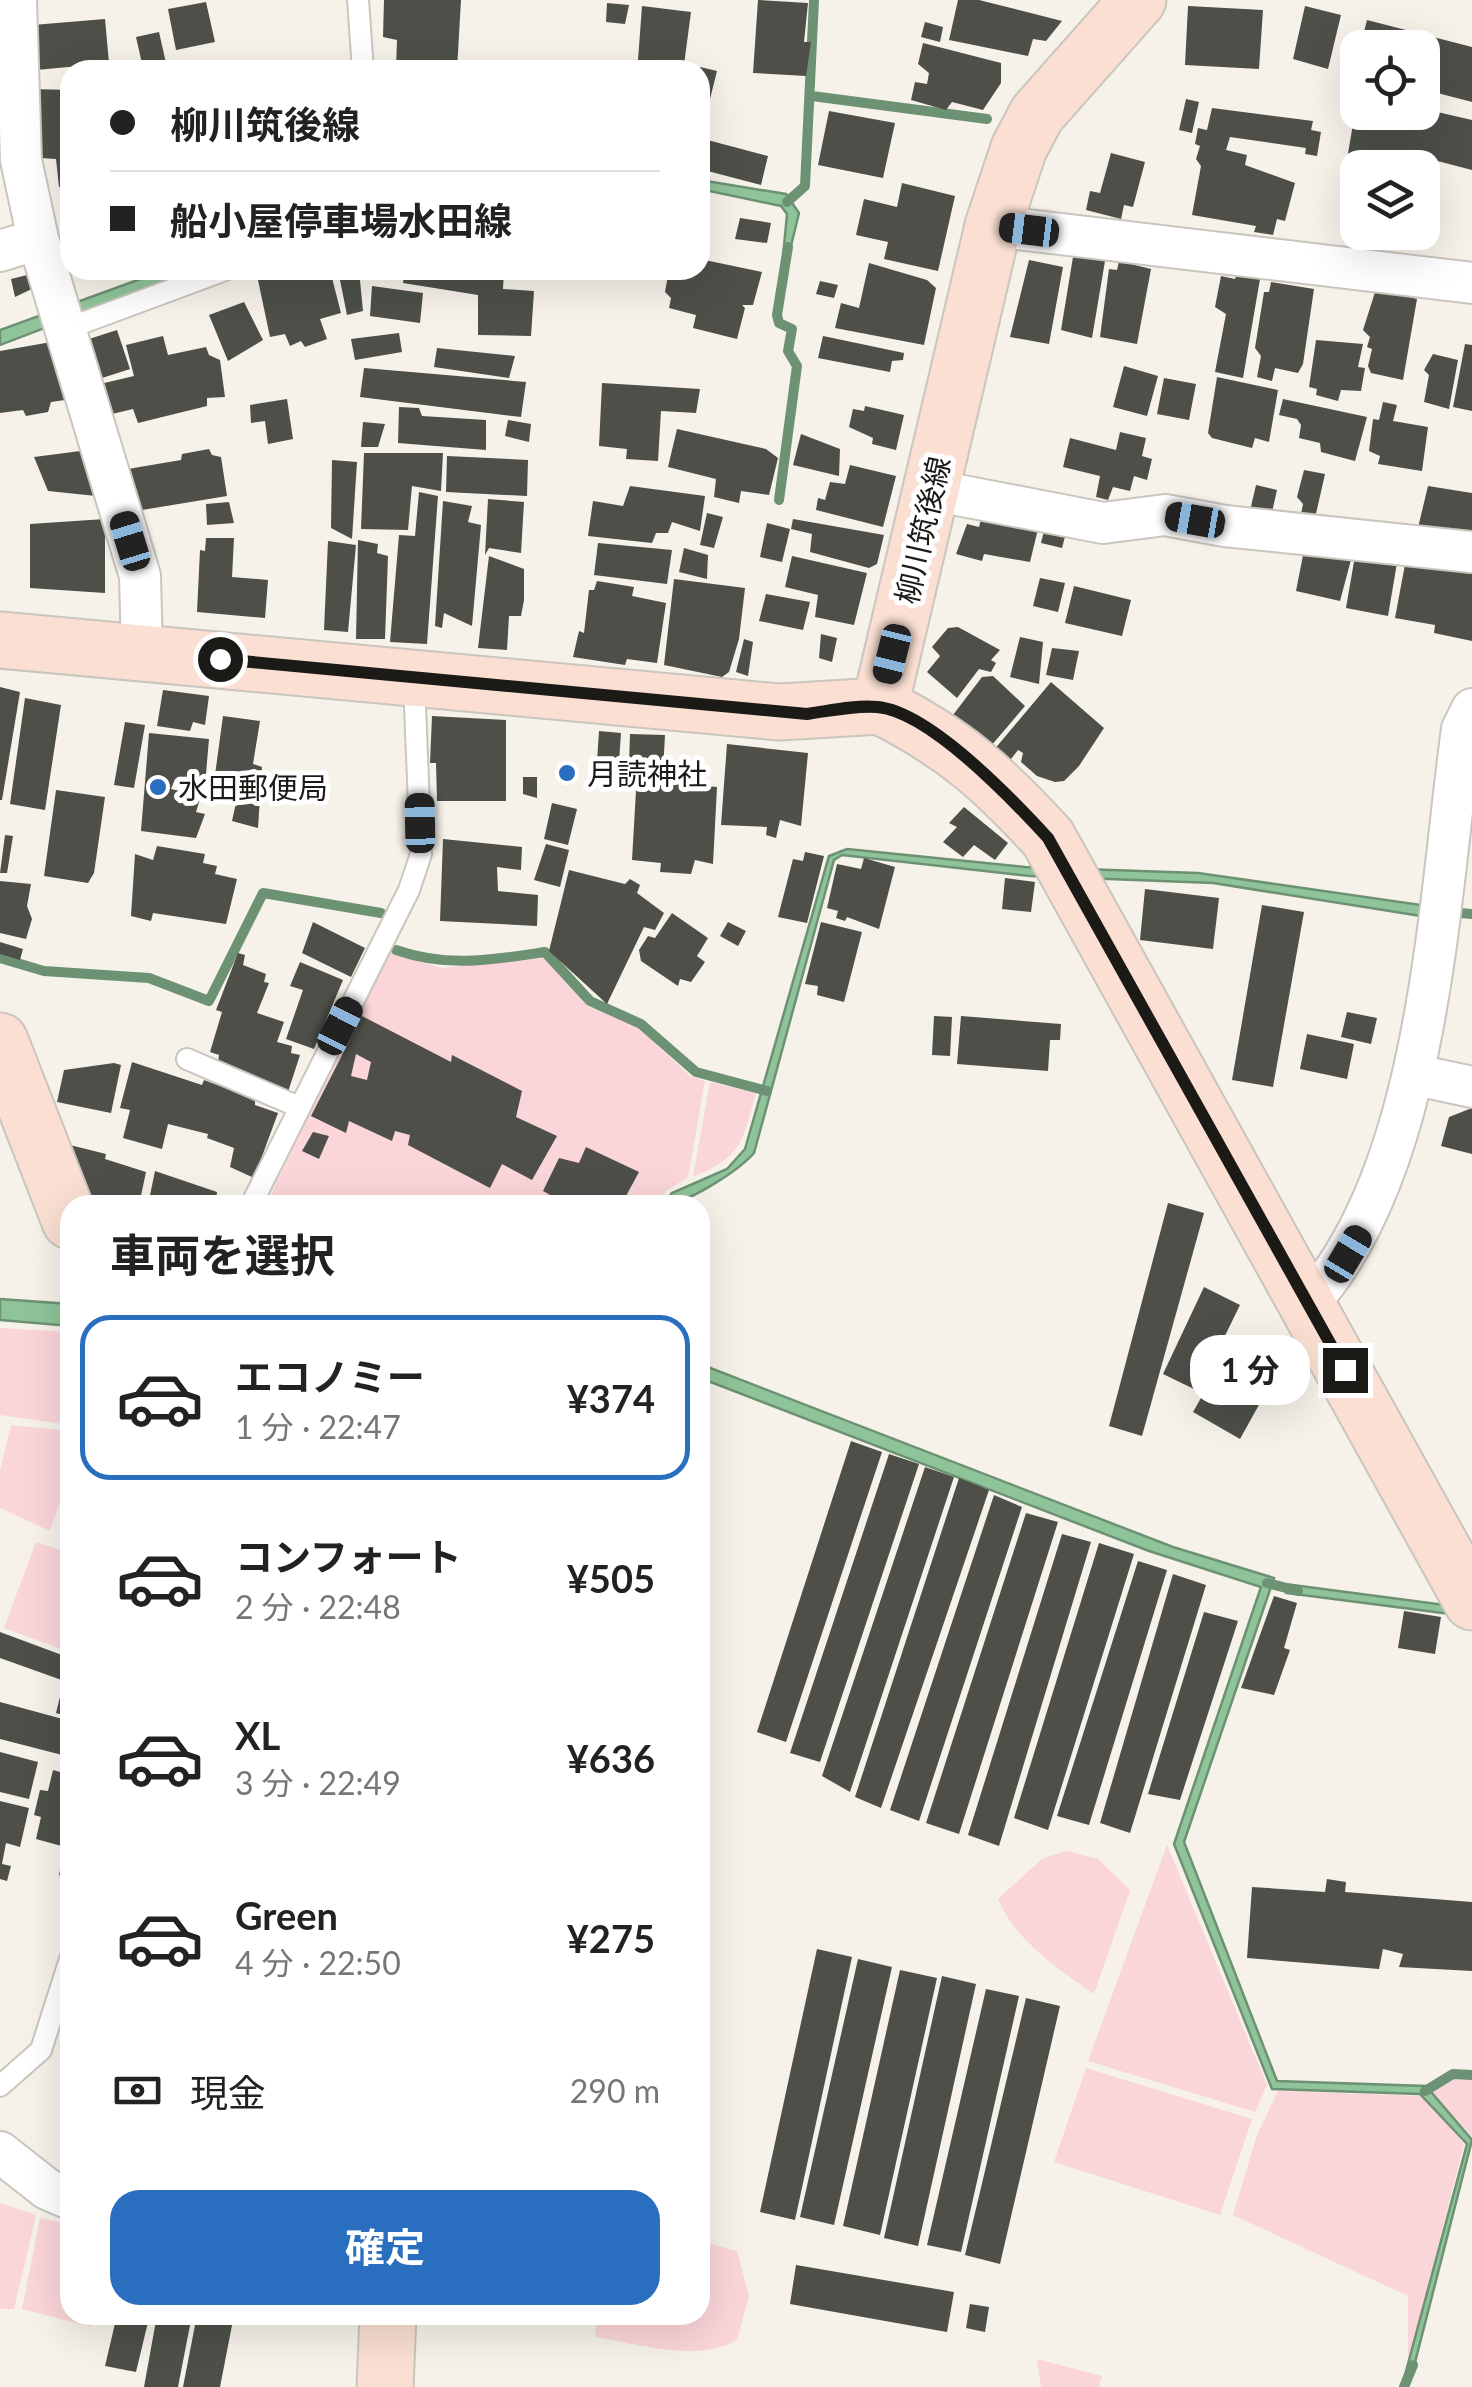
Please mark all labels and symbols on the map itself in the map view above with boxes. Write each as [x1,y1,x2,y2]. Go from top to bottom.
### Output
car [997,211,1061,249]
street label: 柳川筑後線 [888,453,956,607]
car [1163,500,1227,540]
car [107,508,153,574]
car [870,621,914,687]
route start [198,637,243,682]
place label: 月読神社 [587,755,707,791]
marker: 月読神社 [556,762,578,784]
place label: 水田郵便局 [178,769,328,805]
marker: 水田郵便局 [147,776,169,798]
car [404,793,436,853]
car [313,992,367,1060]
car [1320,1221,1376,1287]
callout: 1 分 [1190,1335,1310,1405]
route end [1323,1348,1368,1393]

